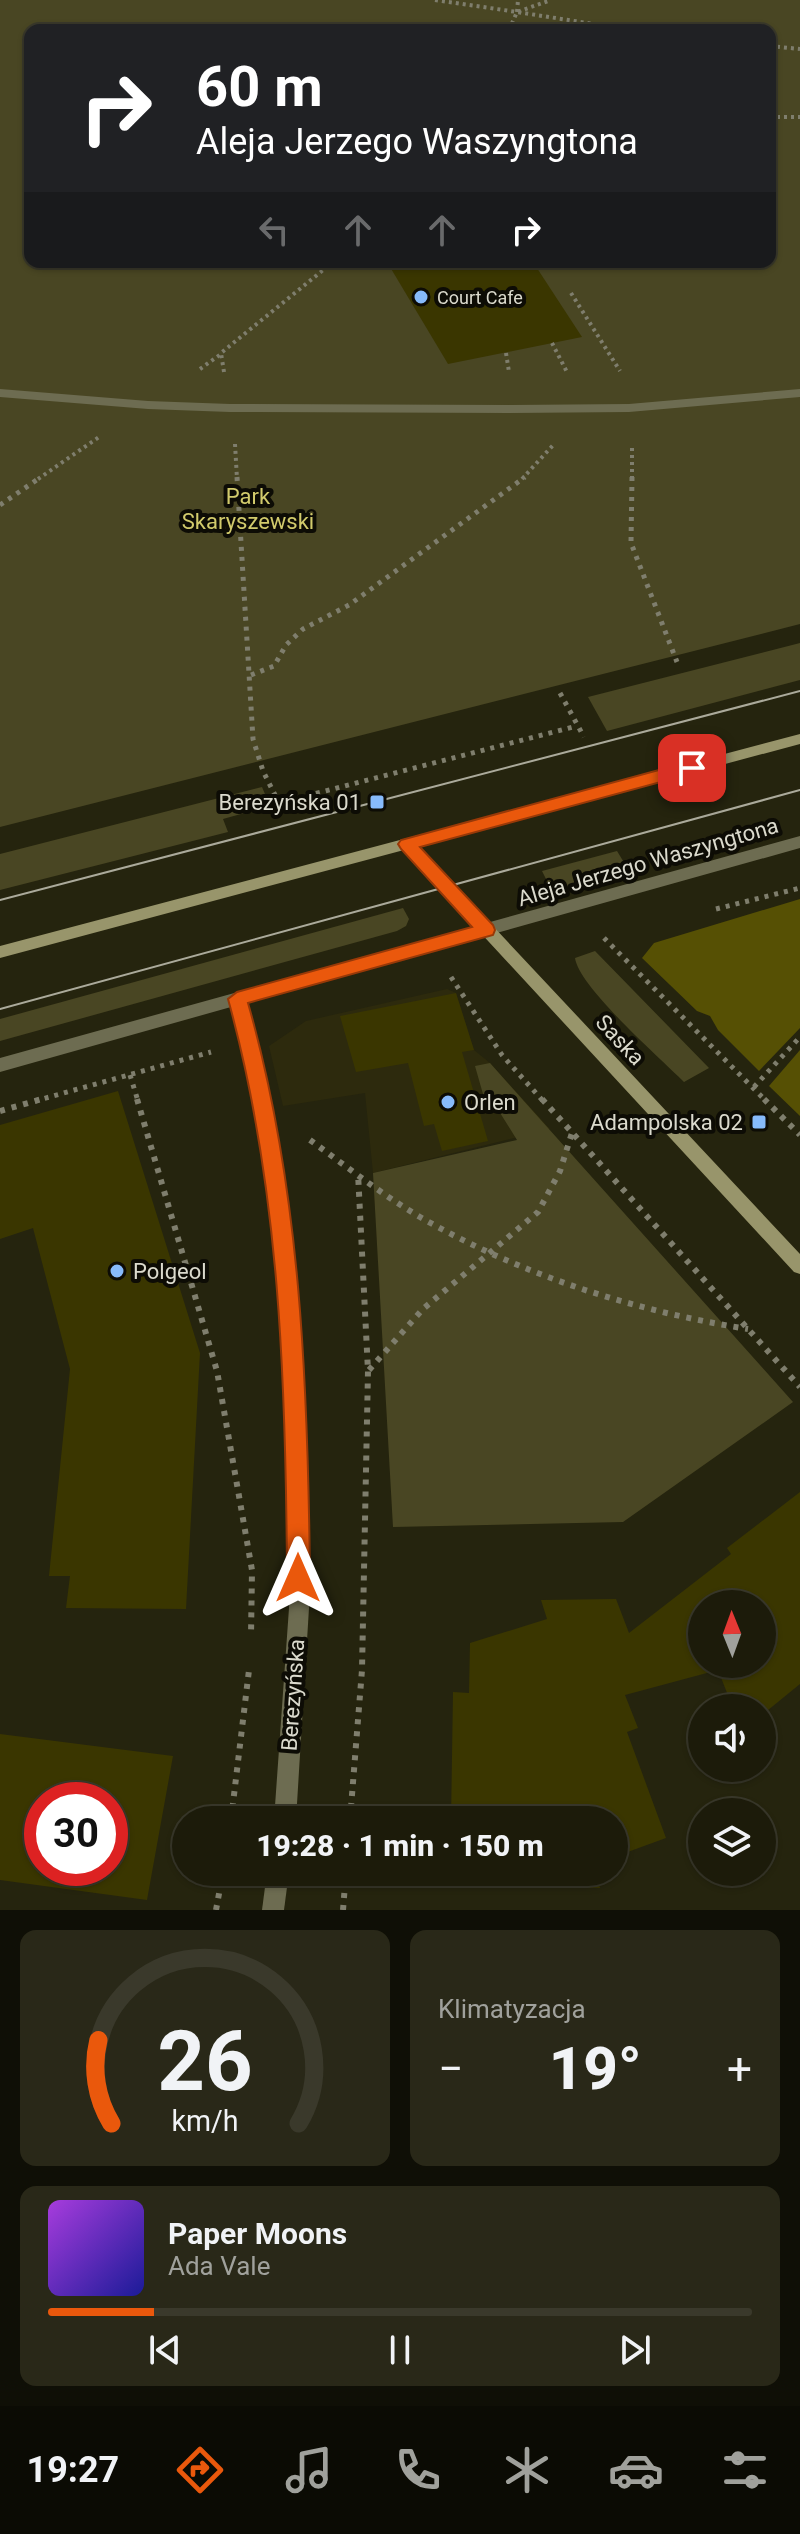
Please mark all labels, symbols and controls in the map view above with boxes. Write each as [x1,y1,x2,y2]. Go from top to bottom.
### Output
text: 60 m [196,54,323,120]
icon: right [64,56,168,160]
text: Aleja Jerzego Waszyngtona [196,121,638,163]
icon: left [252,208,296,252]
icon: ahead [336,208,380,252]
icon: ahead [420,208,464,252]
icon: right [504,208,548,252]
place label: Court Cafe [437,287,523,308]
marker: Court Cafe [412,288,430,306]
park label: Park Skaryszewski [182,484,314,534]
pin [658,734,726,802]
icon: arrive [670,746,714,790]
place label: Berezyńska 01 [219,790,361,815]
marker: Berezyńska 01 [368,793,386,811]
street label: Aleja Jerzego Waszyngtona [515,813,781,911]
street label: Saska [591,1010,649,1070]
place label: Orlen [464,1090,516,1115]
marker: Orlen [439,1093,457,1111]
place label: Adampolska 02 [590,1110,743,1135]
marker: Adampolska 02 [750,1113,768,1131]
place label: Polgeol [133,1259,207,1284]
marker: Polgeol [108,1262,126,1280]
position arrow [256,1536,340,1620]
north arrow [688,1590,776,1678]
map controls [688,1590,776,1886]
street label: Berezyńska [277,1638,309,1752]
button: sound [688,1694,776,1782]
speed limit sign: 30 [24,1782,128,1886]
button: layers [688,1798,776,1886]
text: 19:28 · 1 min · 150 m [256,1828,544,1863]
text: Klimatyzacja [438,1994,586,2024]
text: 26 [157,2013,253,2110]
text: 19° [549,2033,642,2104]
text: − [438,2043,463,2095]
text: + [727,2043,752,2095]
text: km/h [171,2104,239,2138]
text: Paper Moons [168,2216,347,2251]
text: Ada Vale [168,2251,270,2281]
icon: previous [143,2328,187,2372]
icon: pause [378,2328,422,2372]
icon: next [613,2328,657,2372]
icon: directions [172,2442,228,2498]
icon: music [281,2442,337,2498]
icon: phone [390,2442,446,2498]
icon: climate [499,2442,555,2498]
icon: car [608,2442,664,2498]
icon: filters [717,2442,773,2498]
text: 19:27 [27,2449,119,2491]

